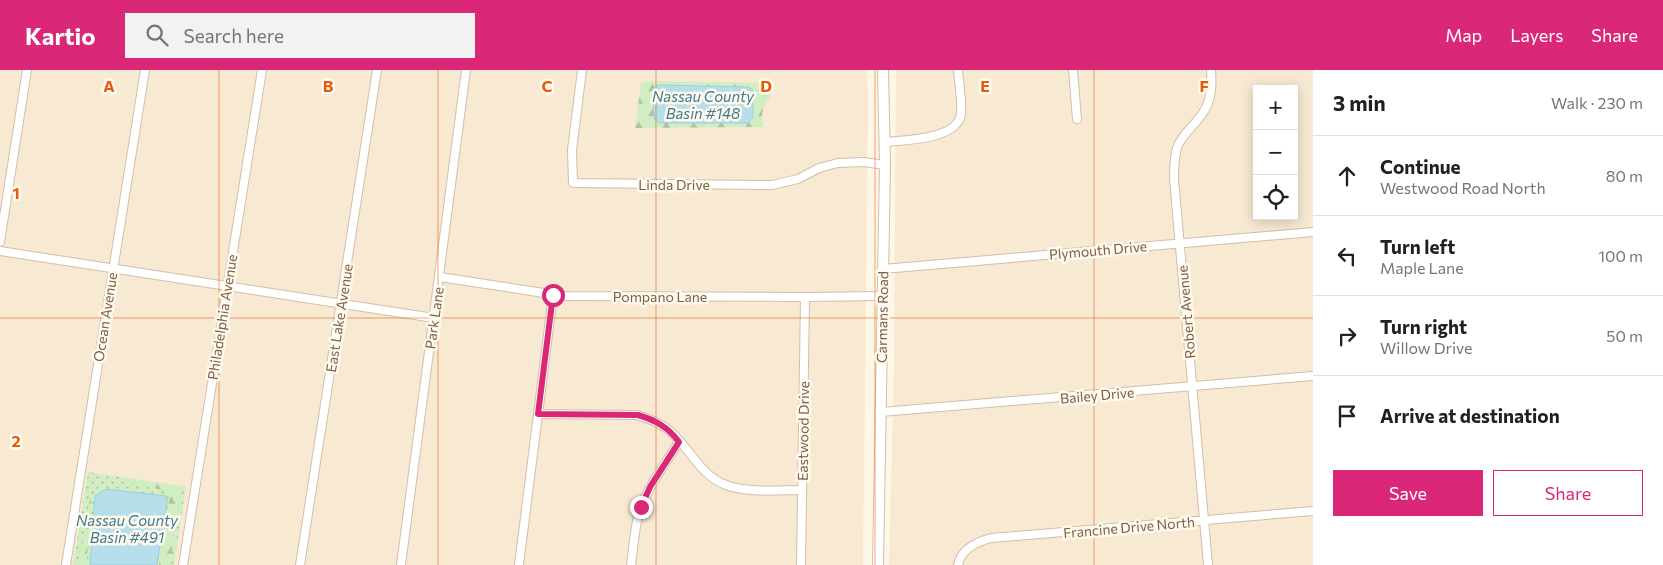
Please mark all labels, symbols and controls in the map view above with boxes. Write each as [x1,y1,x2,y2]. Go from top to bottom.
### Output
search box [125,13,475,58]
text: Kartio [25,21,95,50]
icon: search [143,21,171,49]
text: Search here [183,24,284,47]
text: Map [1445,24,1482,46]
text: Layers [1510,24,1563,46]
text: Share [1591,24,1638,46]
text: A [103,76,115,95]
text: B [323,76,334,95]
text: C [542,76,553,95]
text: D [760,76,772,95]
text: E [980,76,990,95]
text: F [1199,76,1209,95]
map controls [1253,85,1298,220]
button: + [1253,85,1298,130]
water label: Nassau County Basin #148 [652,87,755,122]
text: 3 min [1333,90,1386,115]
text: Walk · 230 m [1551,93,1643,112]
button: − [1253,130,1298,175]
text: Continue [1380,155,1460,178]
icon: ahead [1333,162,1361,190]
text: 80 m [1606,166,1643,185]
button: locate [1253,175,1298,220]
street label: Linda Drive [638,176,710,193]
text: Westwood Road North [1380,178,1546,197]
text: 1 [12,183,20,202]
text: Turn left [1380,235,1455,258]
street label: Plymouth Drive [1048,237,1148,263]
icon: left [1333,242,1361,270]
text: 100 m [1598,246,1643,265]
street label: Philadelphia Avenue [204,253,240,381]
text: Maple Lane [1380,258,1464,277]
street label: East Lake Avenue [322,262,356,374]
street label: Robert Avenue [1173,265,1199,359]
street label: Ocean Avenue [90,271,120,363]
street label: Carmans Road [873,271,891,363]
route start [542,284,565,307]
street label: Park Lane [421,286,447,350]
street label: Pompano Lane [613,288,707,305]
text: Turn right [1380,315,1467,338]
icon: right [1333,322,1361,350]
text: 50 m [1606,326,1643,345]
text: Willow Drive [1380,338,1472,357]
street label: Eastwood Drive [794,381,812,481]
street label: Bailey Drive [1059,383,1135,407]
icon: arrive [1333,402,1361,430]
text: Arrive at destination [1380,404,1560,427]
text: 2 [11,431,21,450]
button: Save [1333,470,1483,516]
button: Share [1493,470,1643,516]
route end [630,496,653,519]
water label: Nassau County Basin #491 [76,511,179,546]
street label: Francine Drive North [1063,513,1195,541]

